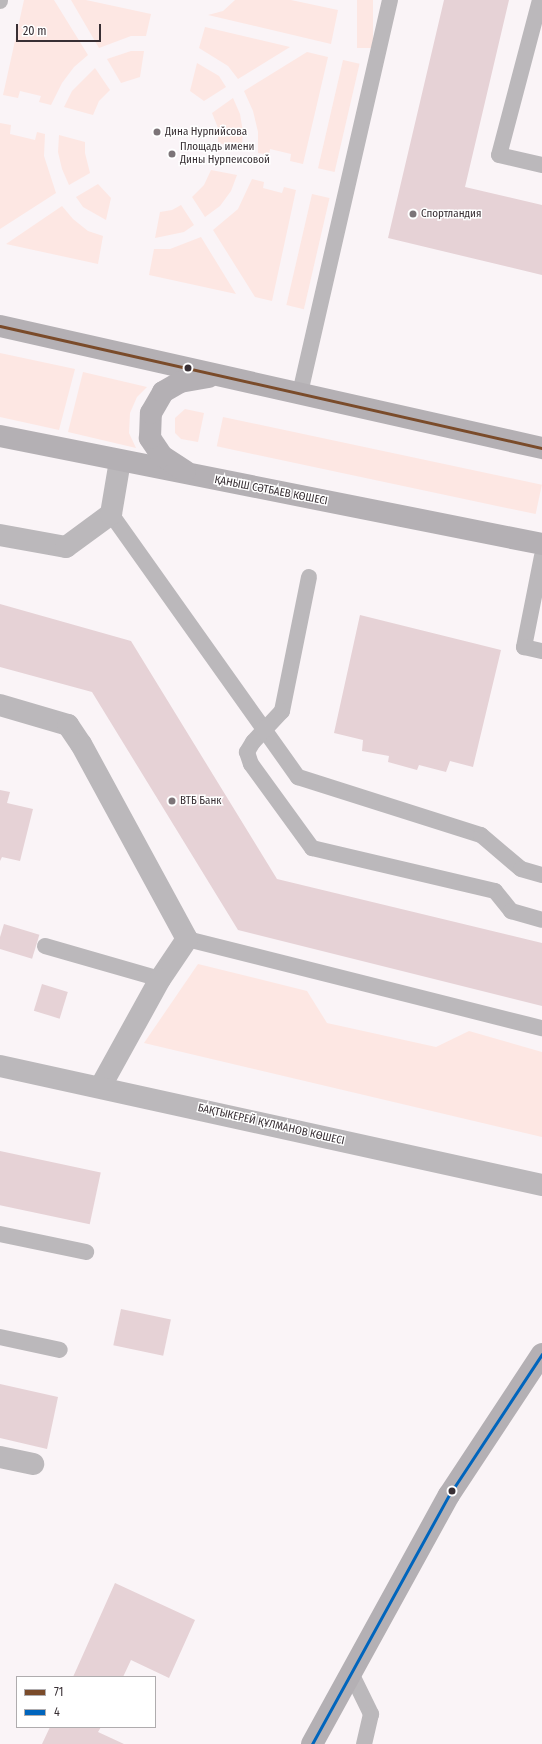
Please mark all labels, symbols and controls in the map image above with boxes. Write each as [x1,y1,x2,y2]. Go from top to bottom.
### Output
scale bar [18,16,103,42]
text: 20 m [23,24,47,38]
place label: Дина Нурпийсова [165,125,247,139]
marker: Дина Нурпийсова [152,127,162,137]
place label: Площадь имени Дины Нурпеисовой [180,141,270,167]
marker: Площадь имени Дины Нурпеисовой [167,149,177,159]
place label: Спортландия [421,207,481,221]
marker: Спортландия [408,209,418,219]
unlabelled marker [183,363,193,373]
street label: ҚАНЫШ СӘТБАЕВ КӨШЕСІ [213,474,329,508]
place label: ВТБ Банк [180,794,221,808]
marker: ВТБ Банк [167,796,177,806]
street label: БАҚТЫКЕРЕЙ ҚҰЛМАНОВ КӨШЕСІ [196,1102,346,1148]
unlabelled marker [447,1486,457,1496]
legend [16,1676,156,1728]
text: 71 [54,1685,63,1699]
text: 4 [54,1705,60,1719]

